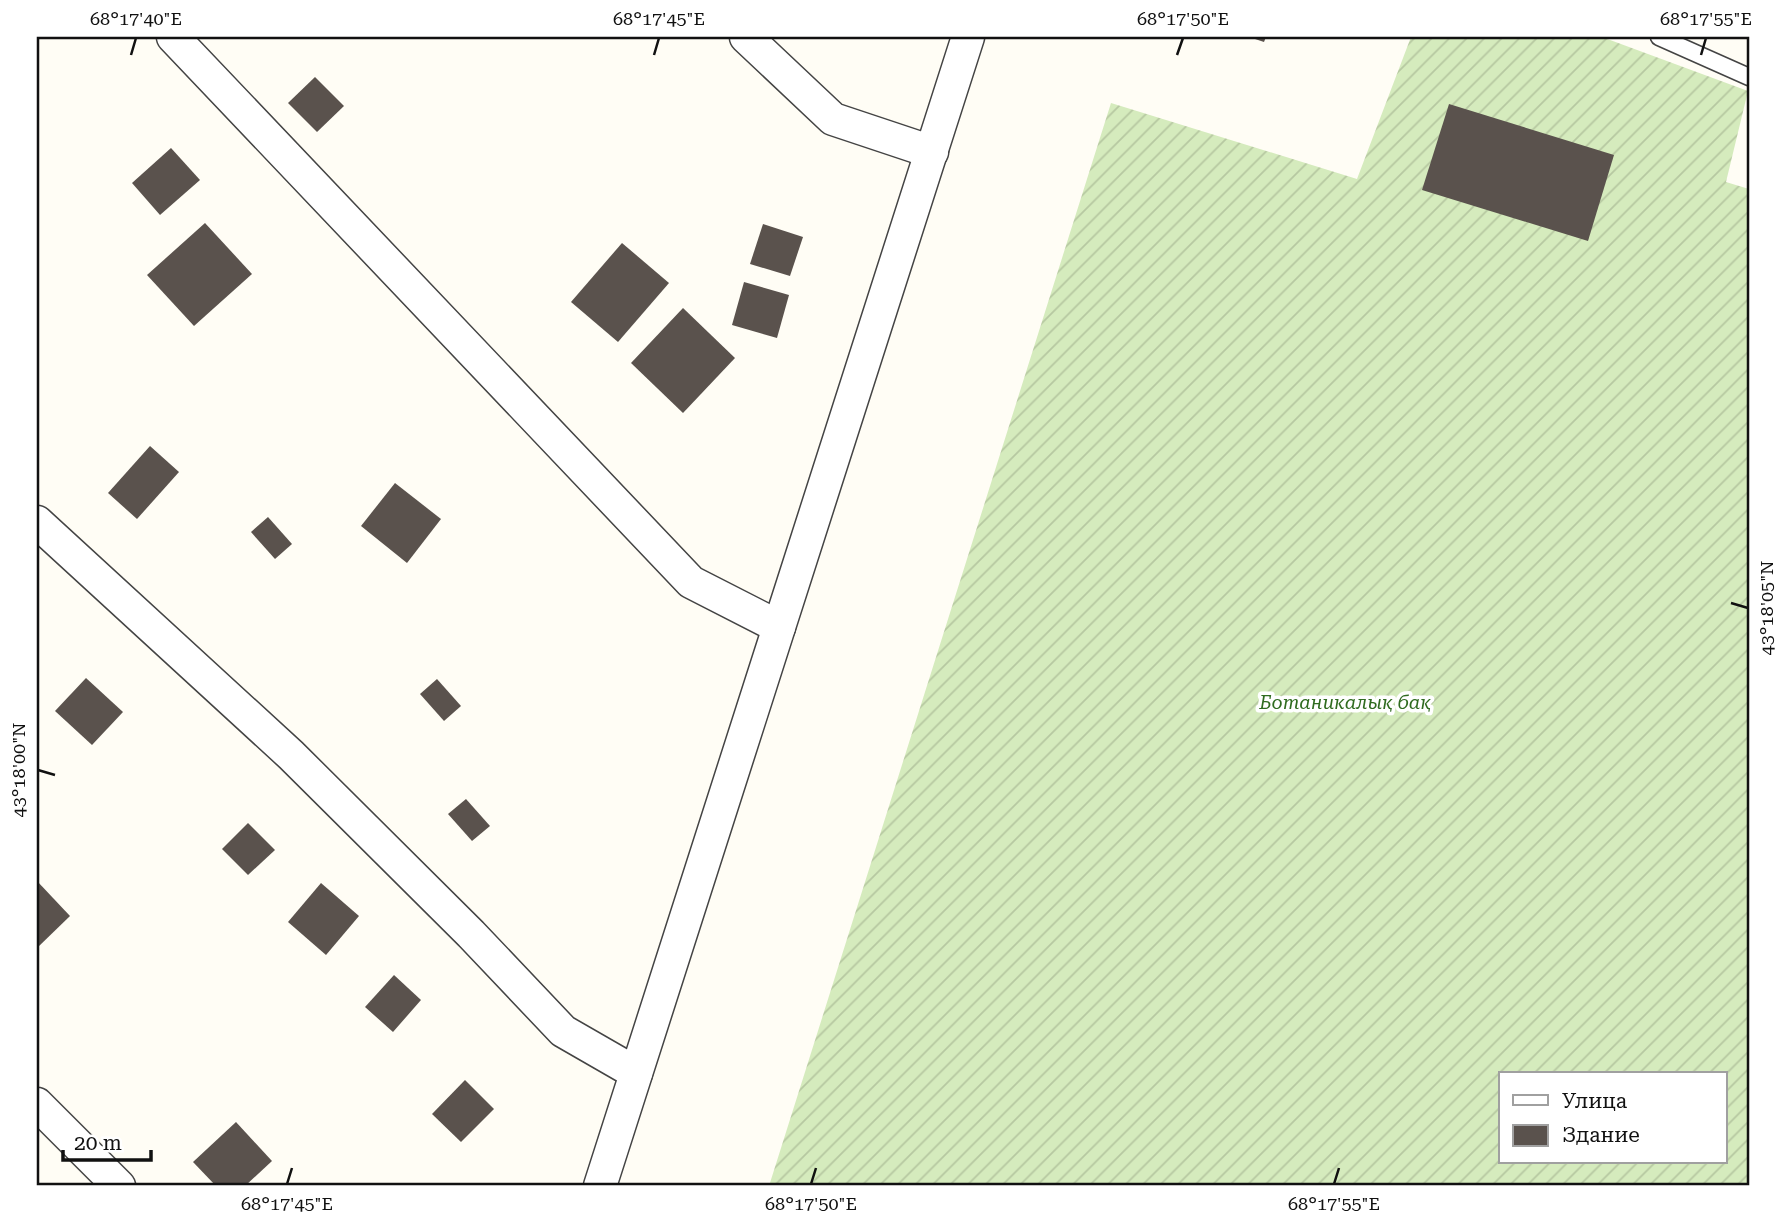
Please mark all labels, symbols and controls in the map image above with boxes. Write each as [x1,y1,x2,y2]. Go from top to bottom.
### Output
text: 68°17'40"E [90,8,182,29]
text: 68°17'45"E [613,8,705,29]
text: 68°17'50"E [1137,8,1229,29]
text: 68°17'55"E [1660,8,1752,29]
text: 43°18'05"N [1756,561,1777,655]
park label: Ботаникалық бақ [1258,691,1431,714]
text: 43°18'00"N [8,723,29,817]
legend [1499,1072,1726,1164]
text: Улица [1562,1089,1628,1113]
scale bar [63,1118,150,1162]
text: Здание [1562,1123,1640,1147]
text: 20 m [74,1131,122,1155]
text: 68°17'45"E [241,1193,333,1214]
text: 68°17'50"E [765,1193,857,1214]
text: 68°17'55"E [1288,1193,1380,1214]

